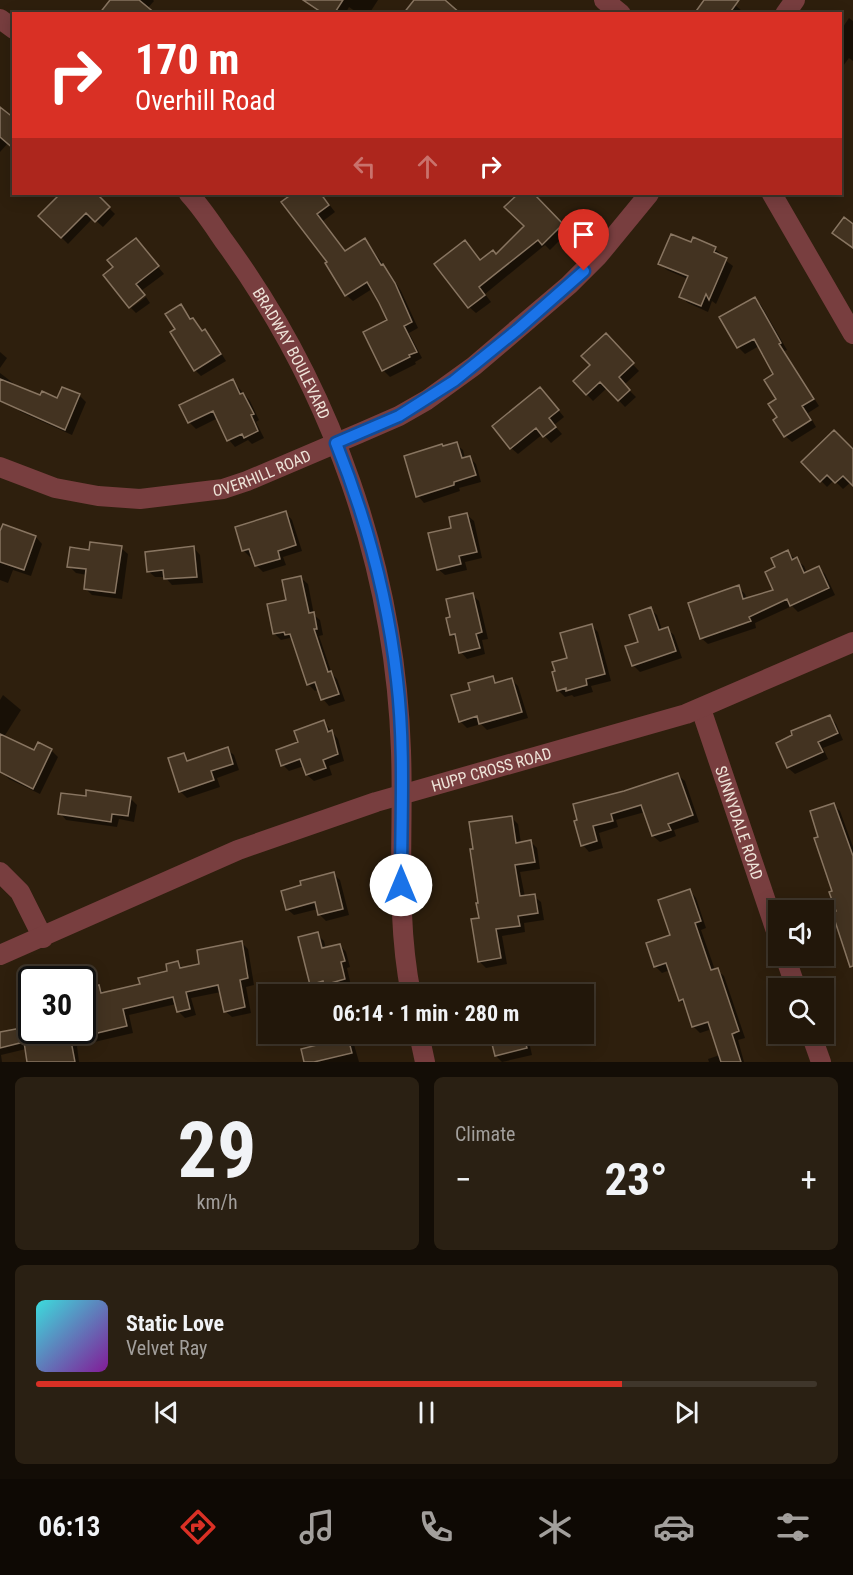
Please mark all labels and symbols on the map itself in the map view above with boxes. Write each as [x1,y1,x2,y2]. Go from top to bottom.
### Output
pin [558,209,609,271]
street label: BRADWAY BOULEVARD [249,284,334,422]
street label: OVERHILL ROAD [212,446,314,500]
street label: HUPP CROSS ROAD [429,743,554,795]
street label: SUNNYDALE ROAD [711,763,767,882]
position arrow [369,853,433,917]
speed limit sign: 30 [18,966,96,1044]

